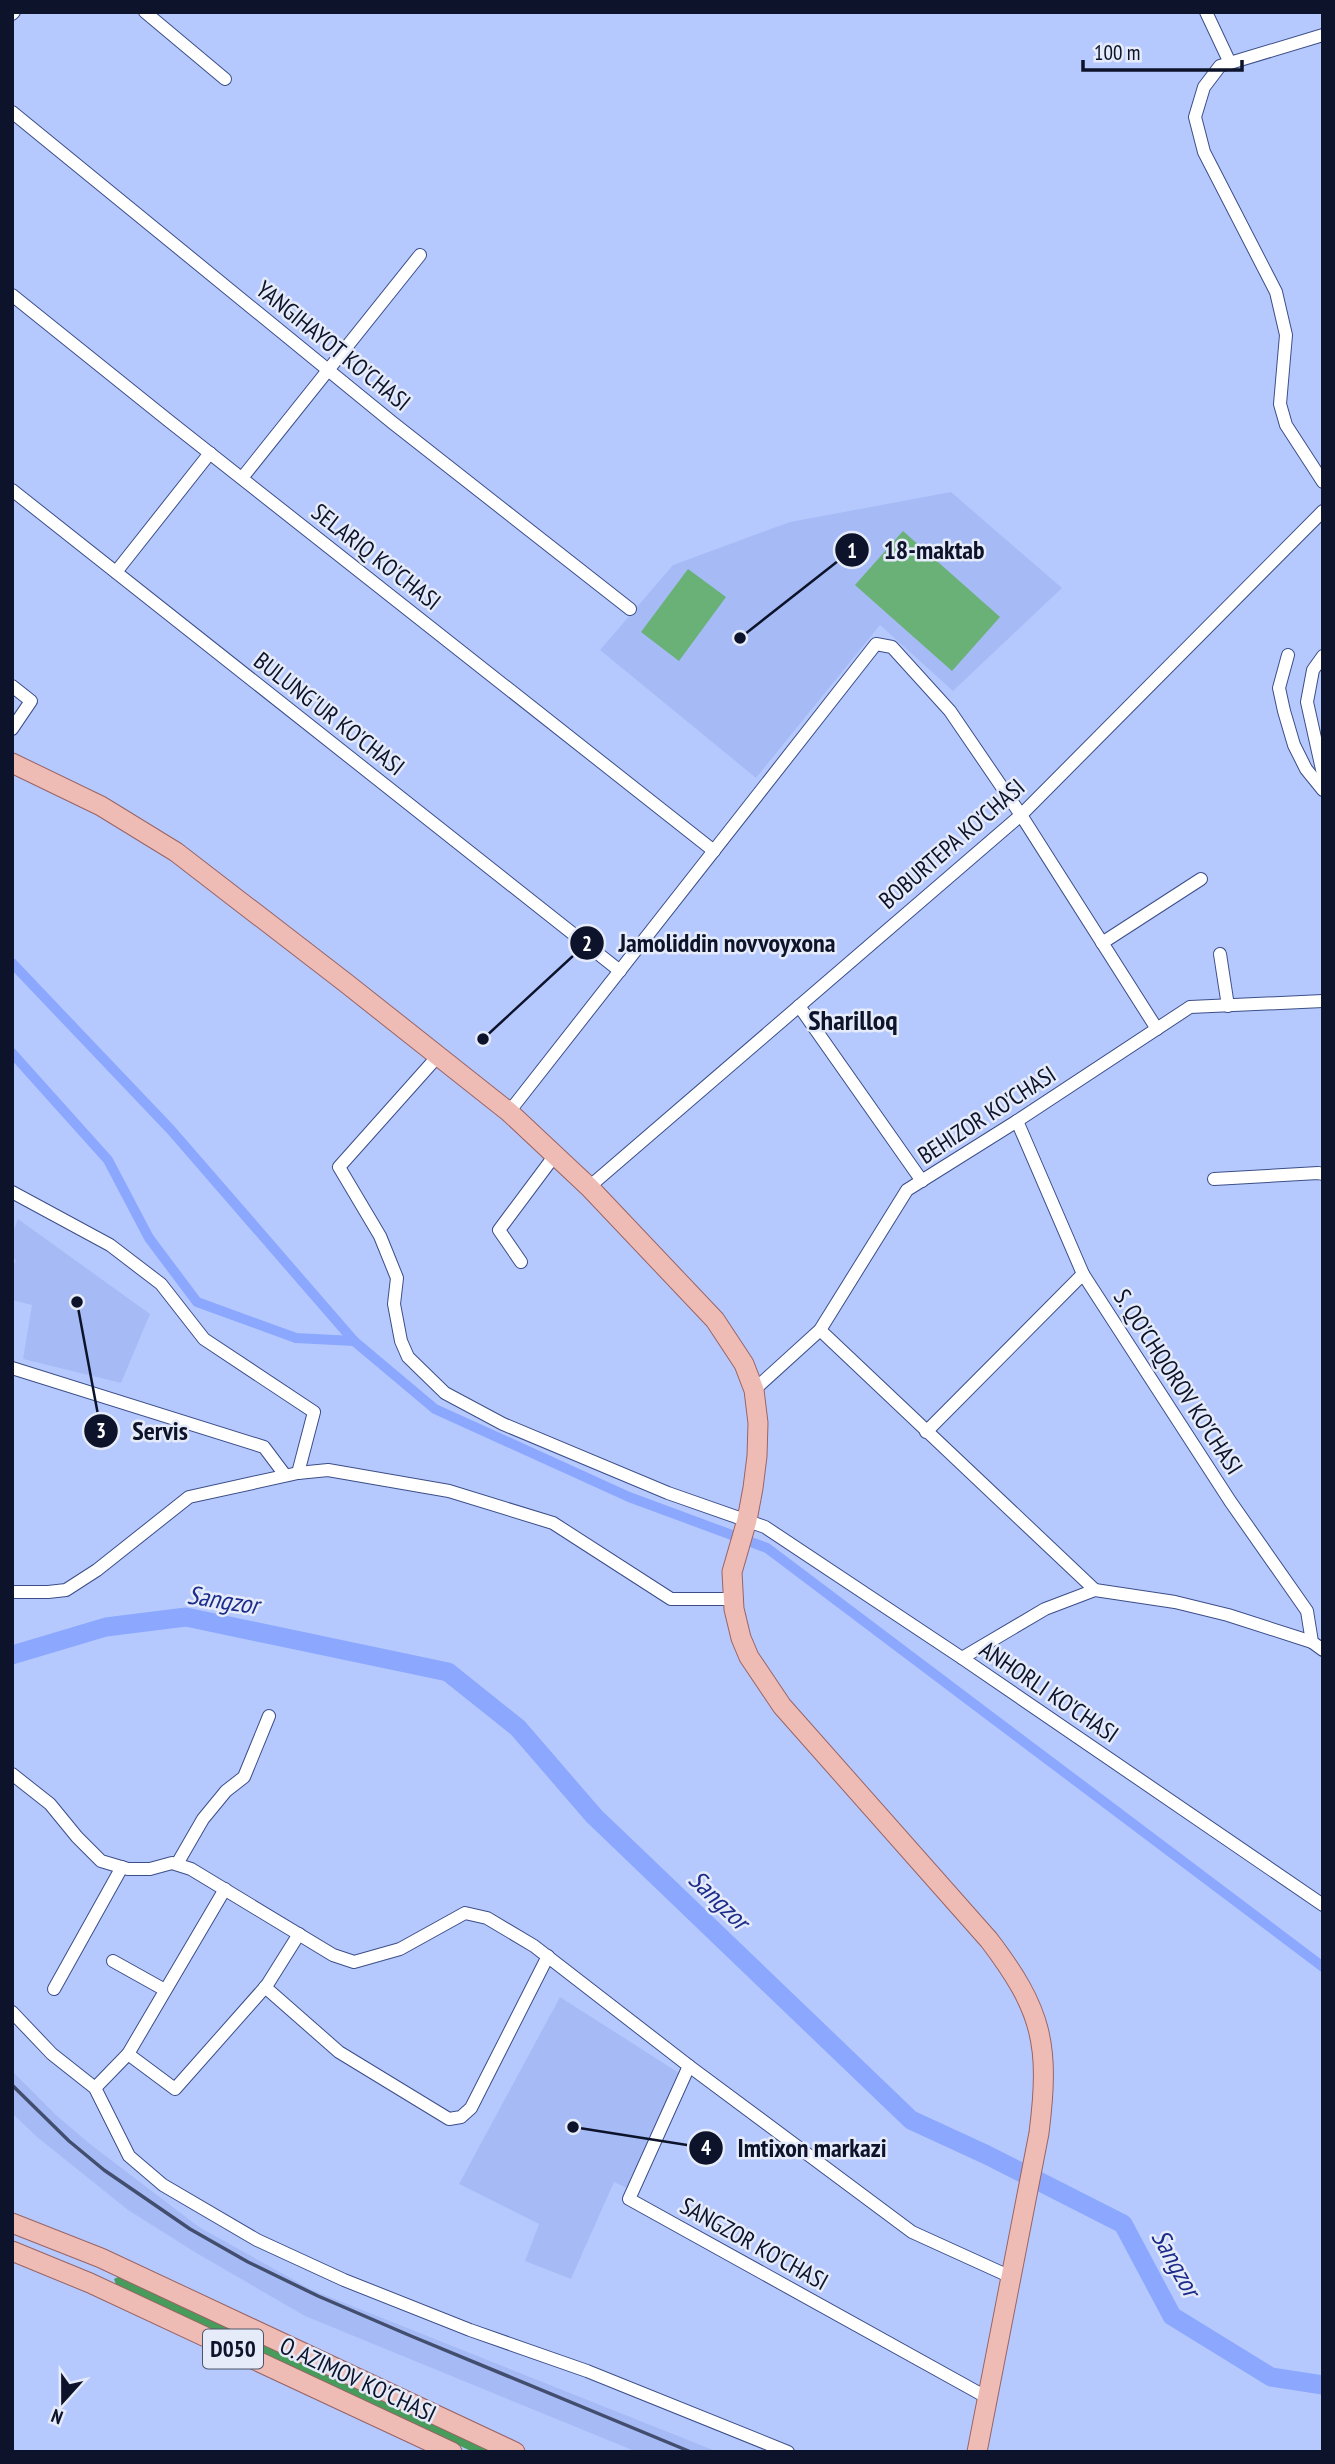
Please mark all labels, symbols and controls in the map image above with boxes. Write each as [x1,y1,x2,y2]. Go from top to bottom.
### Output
scale bar [1083,28,1242,72]
text: 100 m [1094,39,1140,66]
street label: YANGIHAYOT KO'CHASI [250,274,417,417]
street label: SELARIQ KO'CHASI [305,496,447,617]
callout: 18-maktab [834,527,999,574]
text: 18-maktab [883,533,985,566]
text: 1 [847,537,857,564]
street label: BULUNG'UR KO'CHASI [248,645,411,782]
street label: BOBURTEPA KO'CHASI [872,772,1031,915]
callout: Jamoliddin novvoyxona [570,920,850,967]
text: Jamoliddin novvoyxona [618,926,835,959]
text: 2 [582,930,592,957]
district label: Sharilloq [808,1001,898,1038]
street label: BEHIZOR KO'CHASI [912,1058,1062,1171]
street label: S. QO'CHQOROV KO'CHASI [1107,1283,1250,1480]
callout: Servis [83,1407,202,1454]
text: Servis [132,1414,188,1447]
text: 3 [96,1417,106,1444]
water label: Sangzor [185,1578,265,1622]
street label: ANHORLI KO'CHASI [974,1634,1125,1749]
water label: Sangzor [682,1863,759,1939]
callout: Imtixon markazi [689,2124,901,2171]
text: Imtixon markazi [737,2131,887,2164]
text: 4 [701,2134,711,2161]
street label: SANGZOR KO'CHASI [675,2190,834,2297]
water label: Sangzor [1145,2223,1210,2305]
road number: D050 [203,2330,263,2368]
street label: O. AZIMOV KO'CHASI [275,2330,441,2429]
north arrow [28,2366,98,2436]
text: N [48,2404,66,2430]

